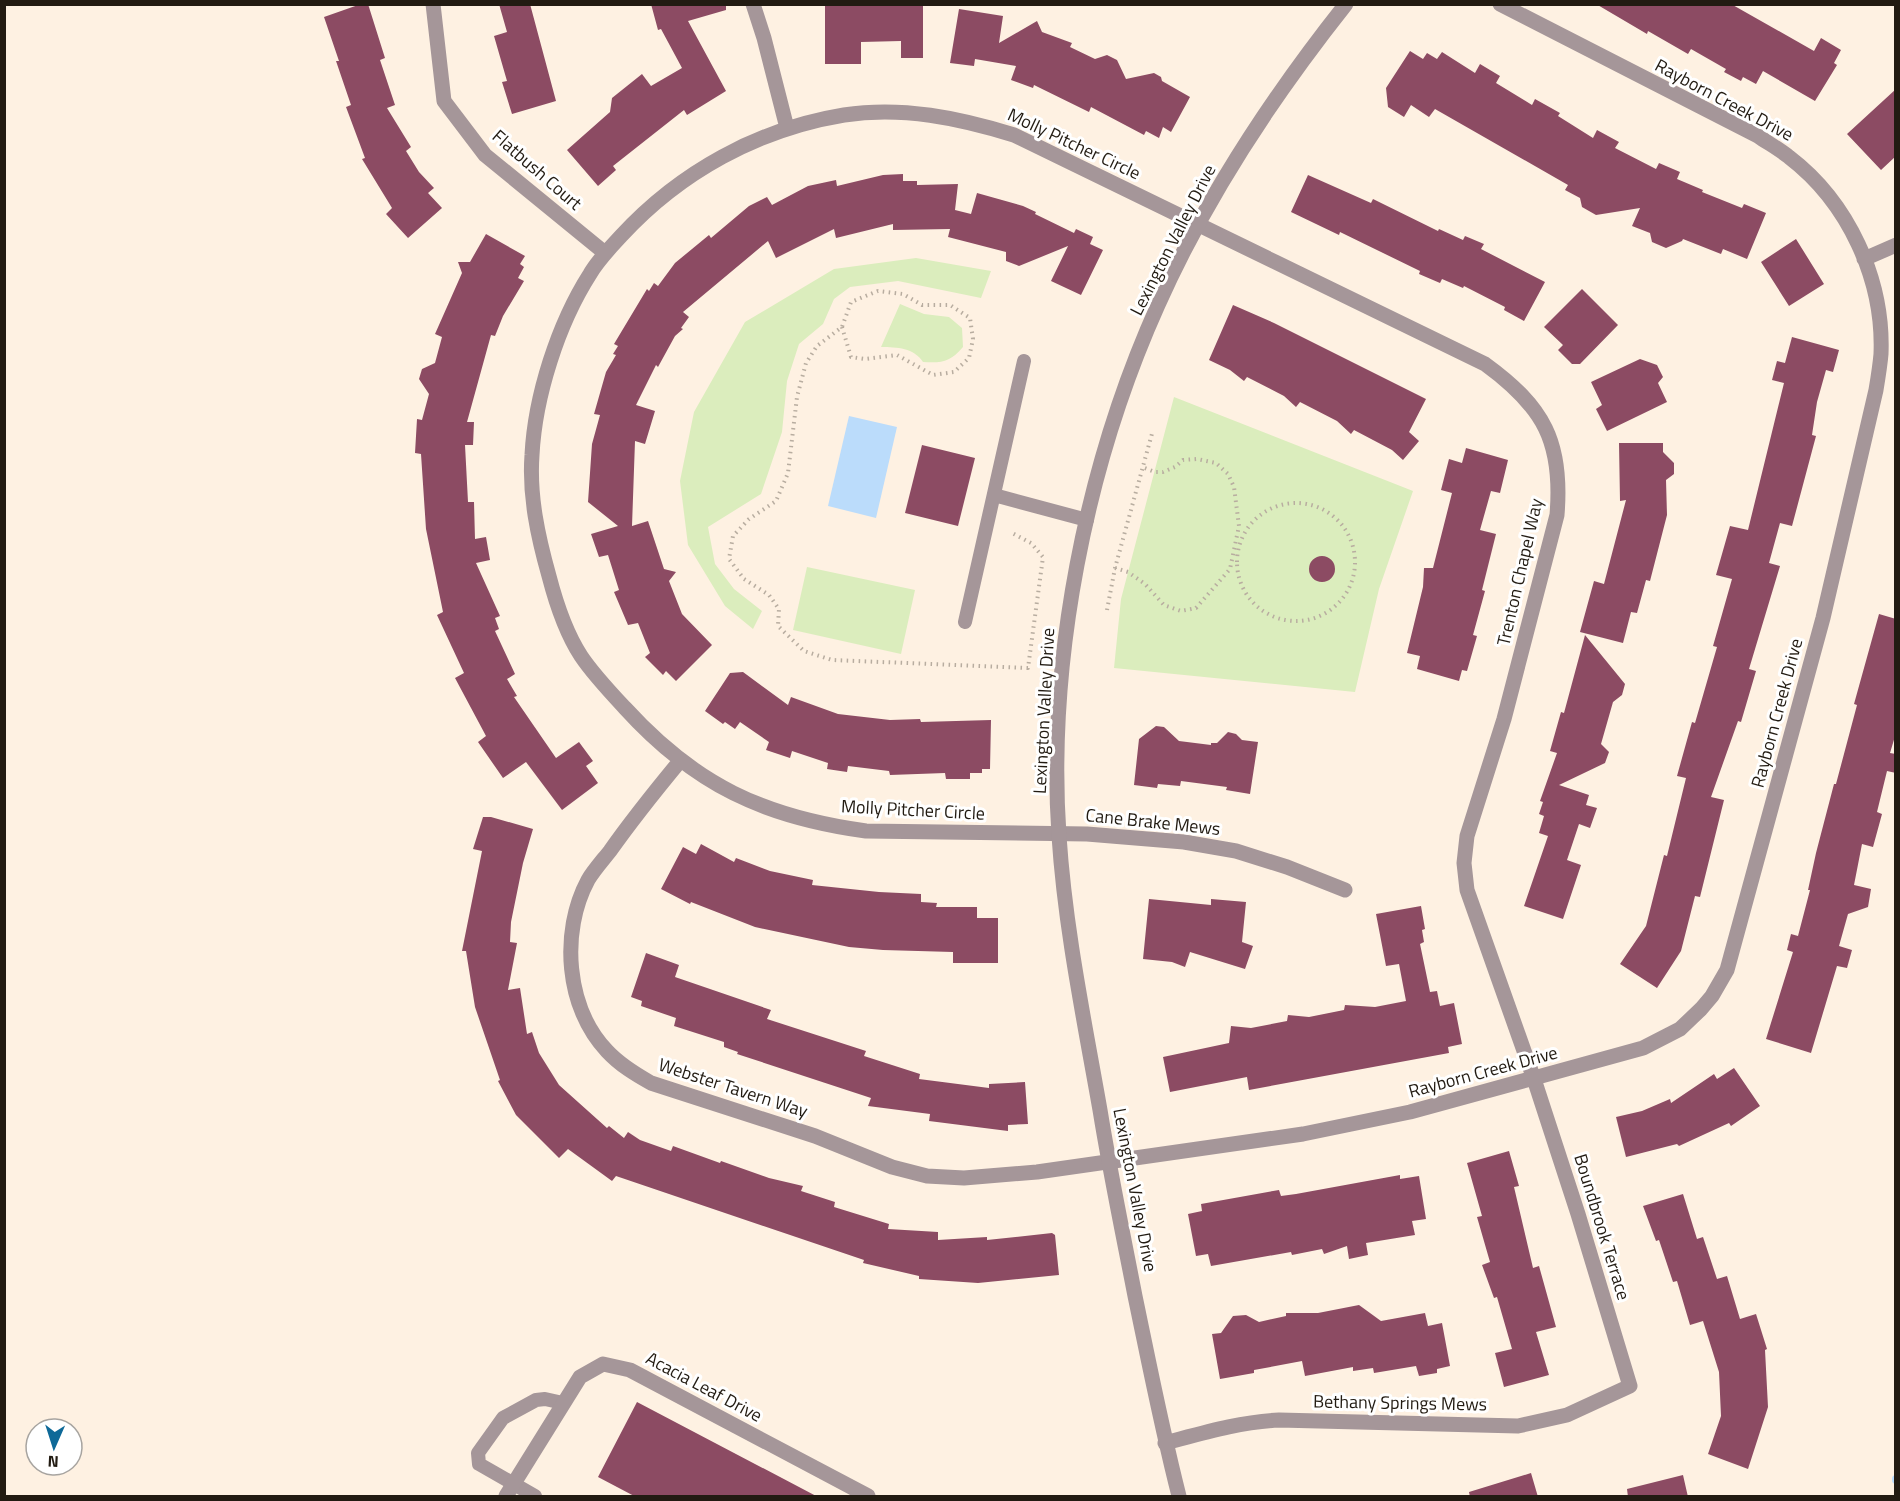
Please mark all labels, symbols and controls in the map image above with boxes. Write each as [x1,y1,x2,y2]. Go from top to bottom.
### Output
street label: Rayborn Creek Drive [1650,52,1798,147]
street label: Molly Pitcher Circle [1003,101,1145,186]
street label: Flatbush Court [487,123,589,217]
street label: Lexington Valley Drive [1123,160,1222,320]
street label: Trenton Chapel Way [1489,495,1550,648]
street label: Lexington Valley Drive [1026,627,1061,795]
street label: Rayborn Creek Drive [1744,635,1809,790]
street label: Molly Pitcher Circle [840,792,986,827]
street label: Cane Brake Mews [1084,801,1222,842]
street label: Rayborn Creek Drive [1405,1039,1560,1104]
street label: Webster Tavern Way [655,1051,812,1125]
street label: Lexington Valley Drive [1106,1106,1165,1274]
street label: Boundbrook Terrace [1567,1150,1638,1303]
street label: Acacia Leaf Drive [641,1345,767,1429]
street label: Bethany Springs Mews [1313,1387,1487,1418]
north arrow [24,1417,84,1477]
text: N [47,1450,59,1474]

